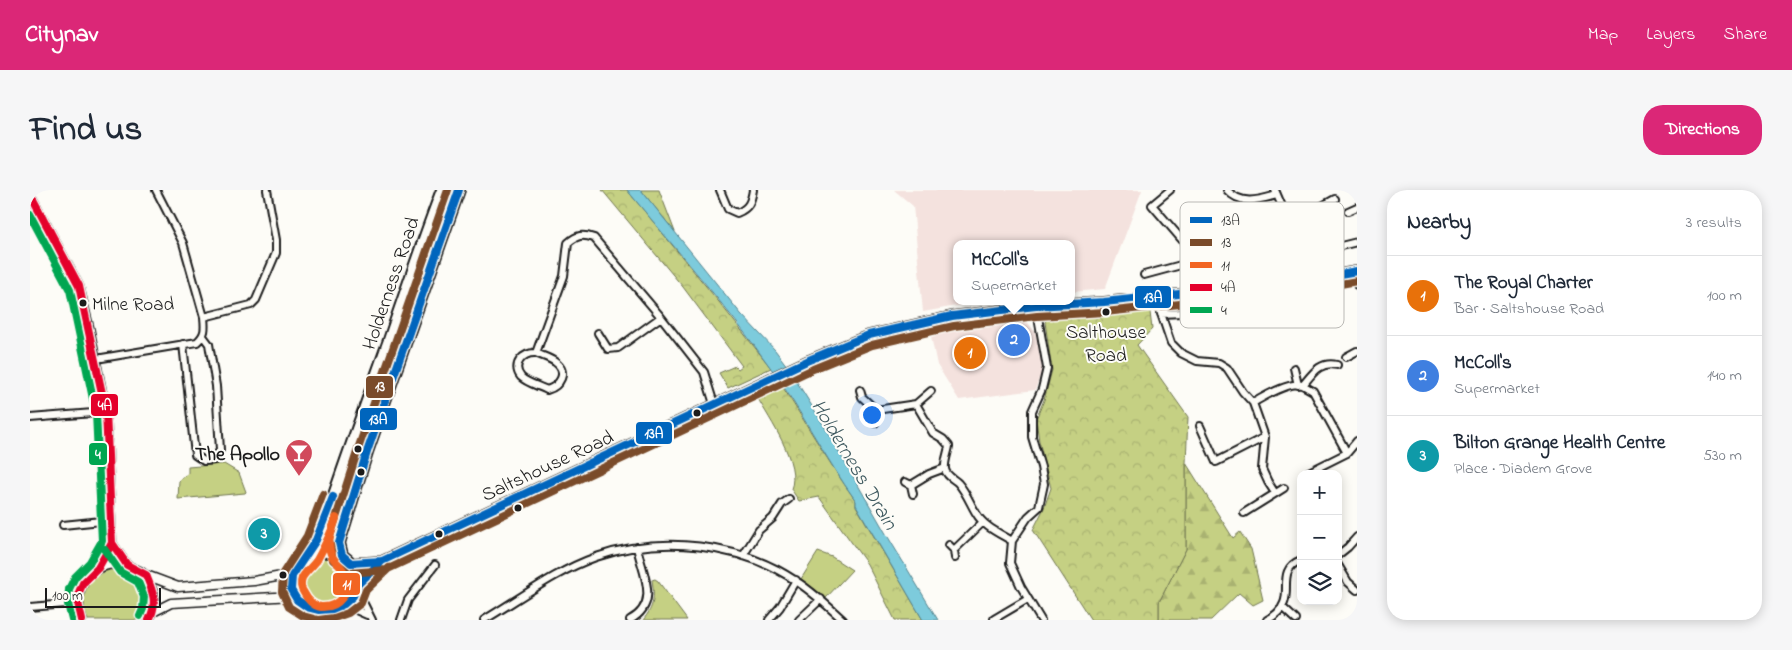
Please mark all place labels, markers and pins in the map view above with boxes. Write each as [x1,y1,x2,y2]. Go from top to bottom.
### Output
place label: Milne Road [92,292,174,319]
marker: Milne Road [78,298,88,308]
marker: Salthouse Road [1101,307,1111,317]
place label: Salthouse Road [1066,320,1146,370]
pin: 2 [998,321,1030,359]
pin: 1 [954,334,986,372]
unlabelled marker [692,408,702,418]
bar icon: The Apollo [284,438,314,477]
place label: The Apollo [195,441,280,470]
unlabelled marker [353,444,363,454]
unlabelled marker [356,467,366,477]
unlabelled marker [513,503,523,513]
pin: 3 [248,515,280,553]
unlabelled marker [434,529,444,539]
unlabelled marker [278,570,288,580]

